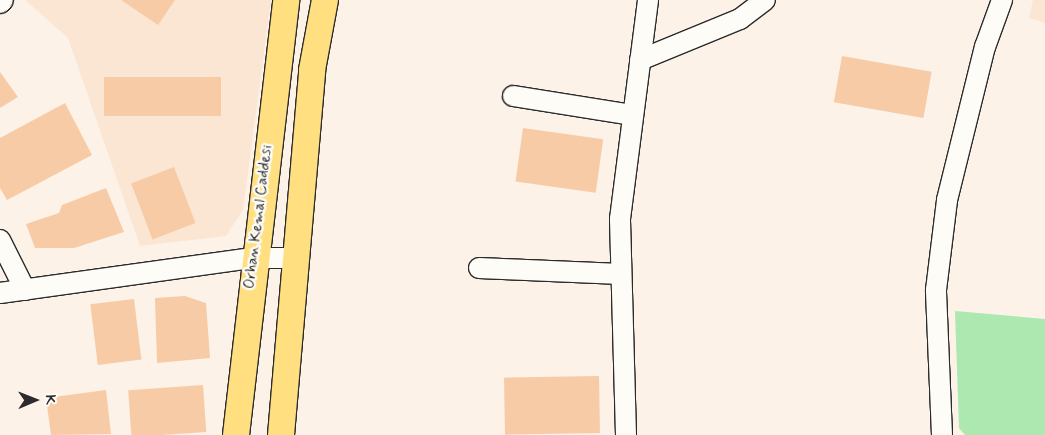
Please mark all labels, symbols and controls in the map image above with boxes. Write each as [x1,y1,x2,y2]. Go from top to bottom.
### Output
street label: Orhan Kemal Caddesi [241,144,277,290]
north arrow [10,375,60,425]
text: K [41,395,59,405]

